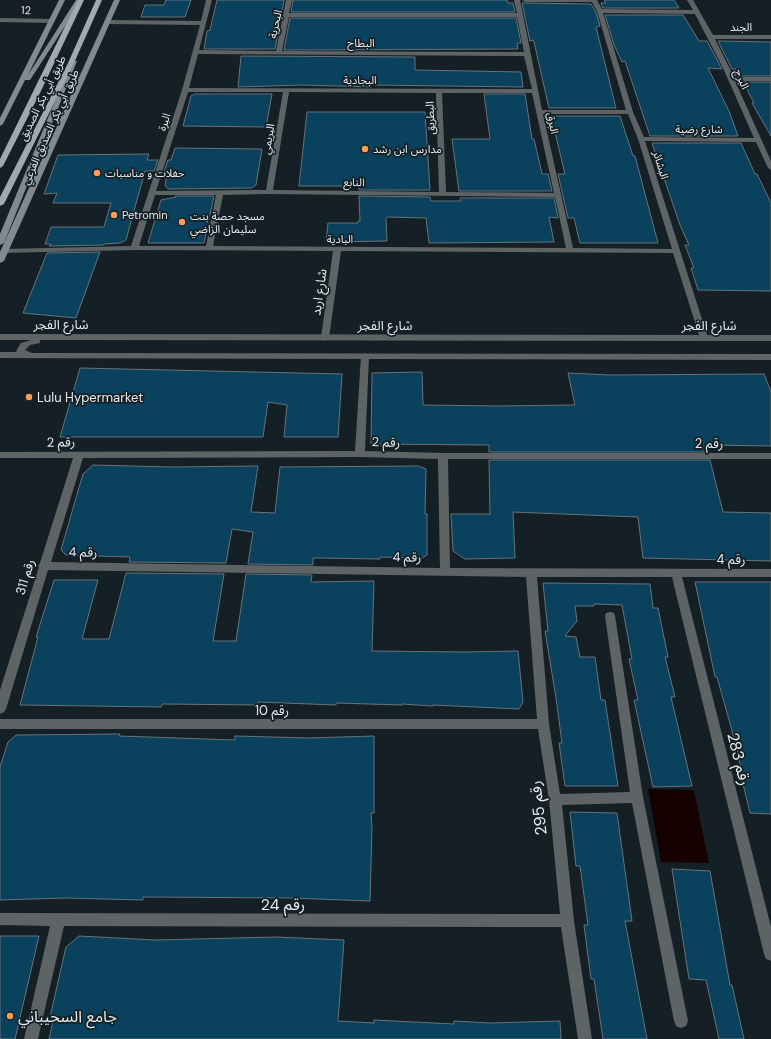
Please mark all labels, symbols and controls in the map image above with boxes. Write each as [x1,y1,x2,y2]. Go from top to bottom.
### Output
street label: 12 [21,3,31,17]
street label: البحرية [265,8,285,40]
street label: الجند [730,20,752,34]
street label: البطاح [347,36,375,51]
street label: طريق أبي بكر الصديق [15,53,71,144]
street label: طريق أبي بكر الصديق الفرعي [18,67,84,188]
street label: البرج [730,67,753,92]
street label: البجادية [343,73,377,87]
street label: البطريق [422,101,438,135]
street label: البرة [155,111,173,133]
street label: البرق [544,111,562,135]
street label: شارع رضية [675,122,723,137]
street label: البريمي [259,123,280,156]
place label: مدارس ابن رشد [373,142,442,156]
marker: مدارس ابن رشد [360,144,370,154]
street label: البشائر [650,148,672,181]
place label: حفلات و مناسبات [105,166,185,180]
marker: حفلات و مناسبات [92,168,102,178]
street label: النابع [343,175,365,190]
place label: Petromin [122,208,168,222]
place label: مسجد حصة بنت سليمان الزاضي [190,209,265,239]
marker: Petromin [109,210,119,220]
marker: مسجد حصة بنت سليمان الزاضي [177,217,187,227]
street label: البادية [327,232,353,246]
street label: شارع اربد [307,268,333,317]
street label: شارع الفجر [32,316,89,335]
street label: شارع الفجر [356,317,413,336]
street label: شارع الفجر [680,317,737,336]
place label: Lulu Hypermarket [37,389,143,406]
marker: Lulu Hypermarket [24,392,34,402]
street label: رقم 2 [47,433,75,453]
street label: رقم 2 [371,433,401,453]
street label: رقم 2 [695,435,723,454]
street label: رقم 4 [68,543,98,563]
street label: رقم 4 [392,548,422,568]
street label: رقم 4 [717,551,745,570]
street label: رقم 311 [12,557,40,598]
street label: رقم 10 [255,702,289,721]
street label: رقم 283 [720,730,756,788]
street label: رقم 295 [524,779,554,836]
street label: رقم 24 [261,894,305,917]
place label: جامع السحيباني [18,1006,117,1029]
marker: جامع السحيباني [5,1011,15,1021]

